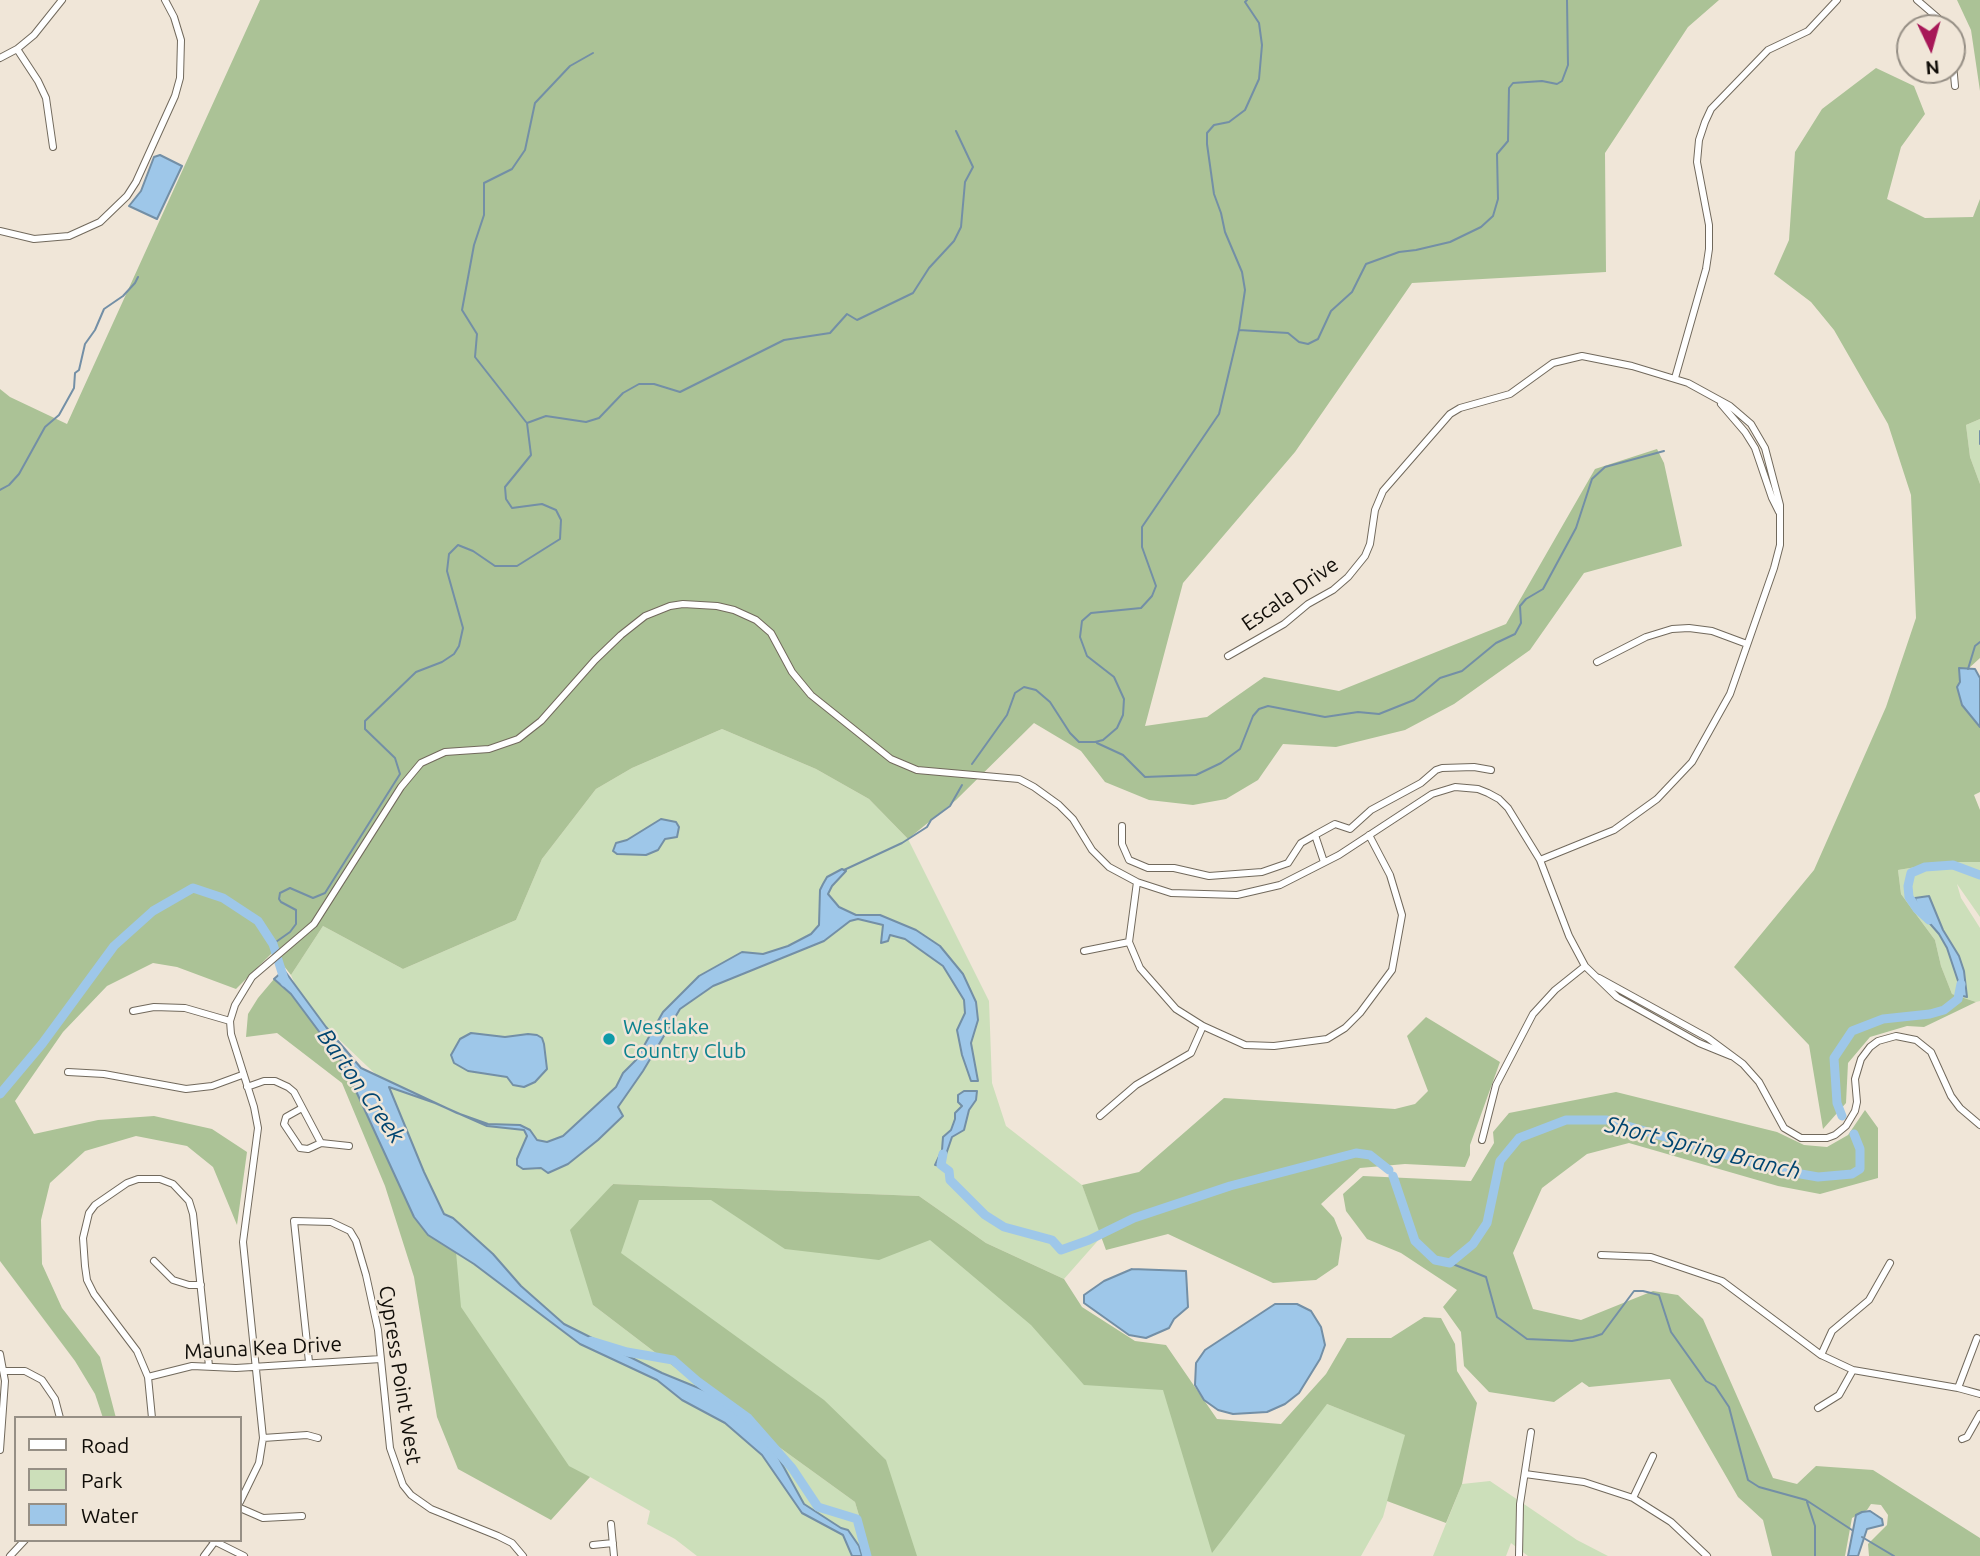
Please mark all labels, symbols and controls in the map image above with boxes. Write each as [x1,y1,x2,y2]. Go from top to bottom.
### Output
north arrow [1896,14,1966,84]
text: N [1925,56,1941,80]
street label: Escala Drive [1237,552,1343,636]
place label: Westlake Country Club [623,1014,746,1064]
water label: Barton Creek [312,1024,410,1148]
marker: Westlake Country Club [601,1031,617,1047]
water label: Short Spring Branch [1602,1110,1804,1186]
street label: Cypress Point West [373,1284,427,1466]
street label: Mauna Kea Drive [183,1331,343,1365]
legend [14,1416,242,1542]
text: Road [81,1433,129,1457]
text: Park [81,1468,123,1492]
text: Water [81,1503,139,1527]

